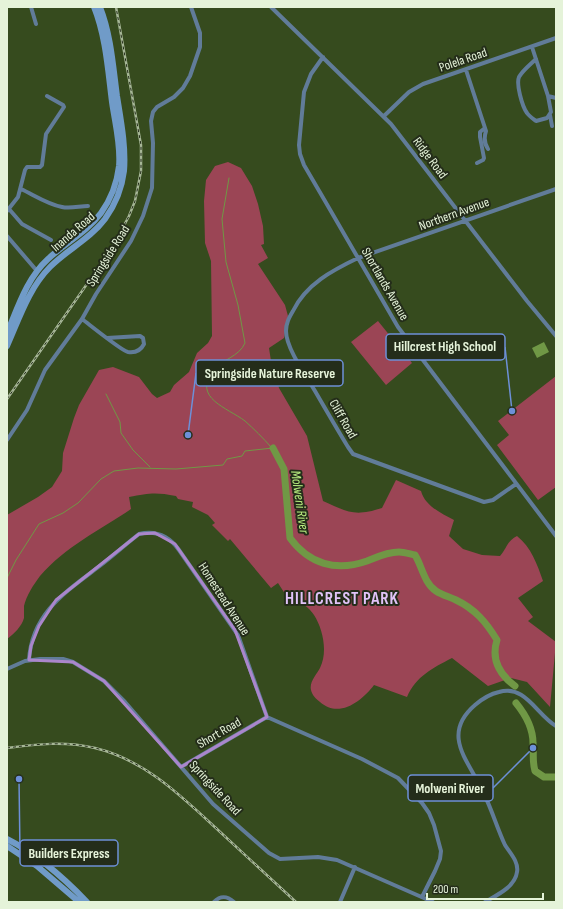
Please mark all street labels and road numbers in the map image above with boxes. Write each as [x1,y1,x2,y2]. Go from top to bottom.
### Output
street label: Polela Road [437,44,489,76]
street label: Ridge Road [409,134,451,182]
street label: Northern Avenue [417,194,491,234]
street label: Inanda Road [48,209,98,255]
street label: Springside Road [83,222,133,290]
street label: Shortlands Avenue [358,245,412,323]
street label: Cliff Road [325,397,361,441]
street label: Homestead Avenue [195,560,253,638]
street label: Short Road [194,714,244,752]
street label: Springside Road [186,757,244,819]

